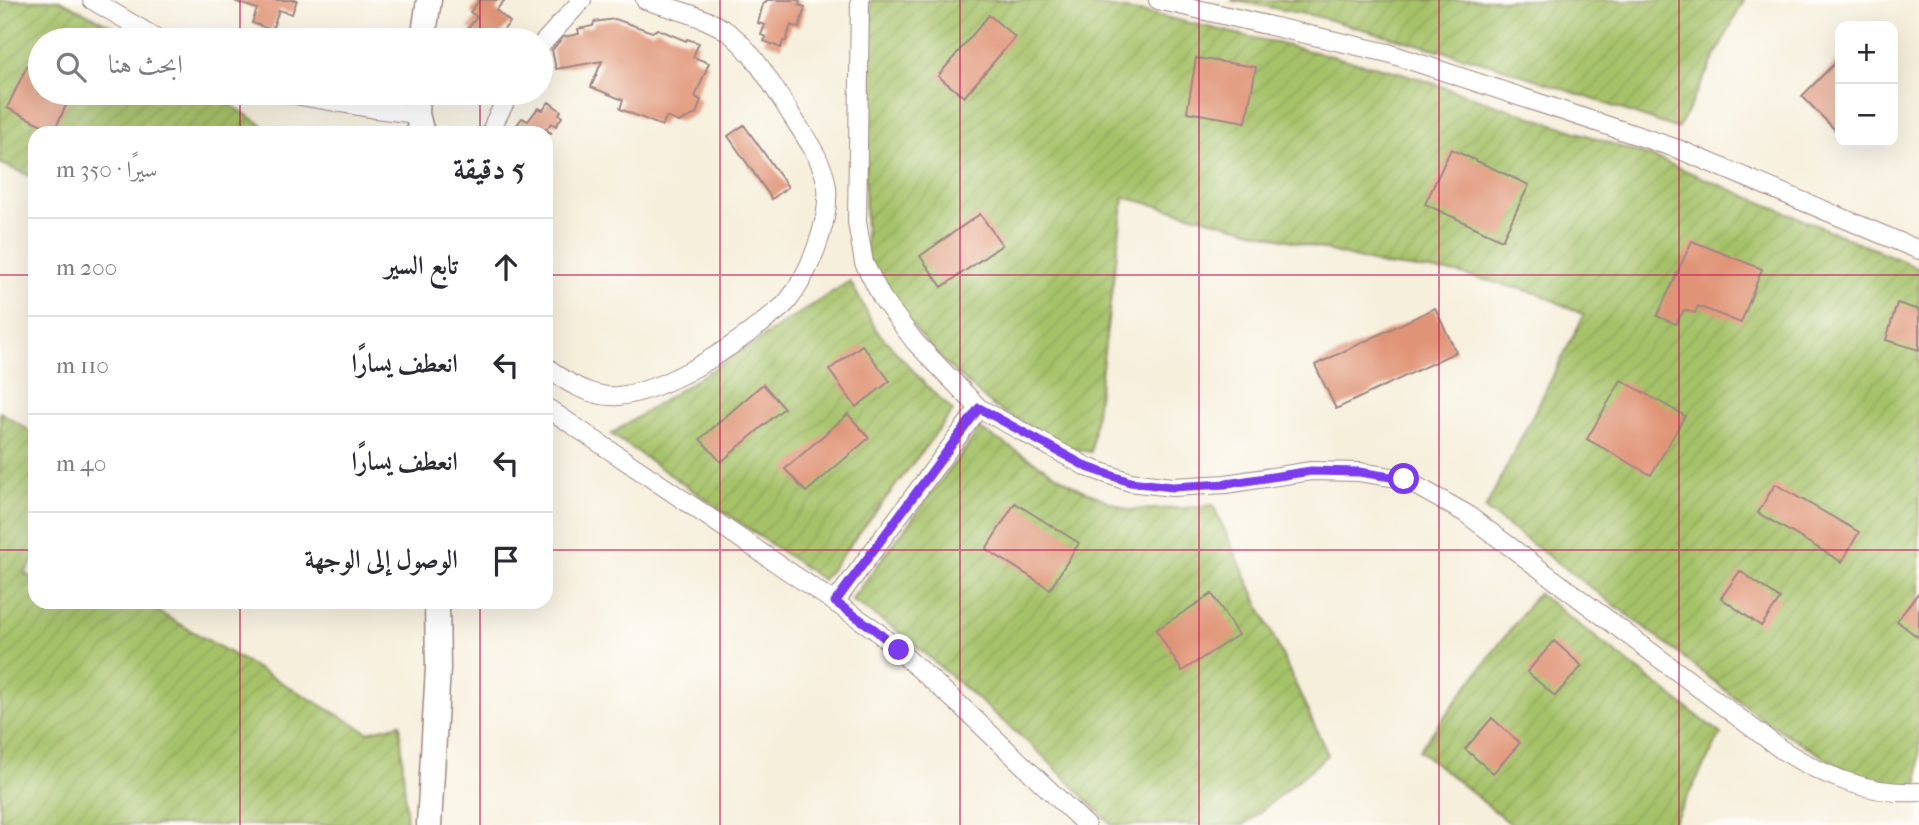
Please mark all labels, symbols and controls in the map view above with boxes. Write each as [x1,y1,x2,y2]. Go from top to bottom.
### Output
map controls [1835,21,1898,147]
button: + [1835,21,1898,84]
search box [28,28,553,105]
icon: search [52,48,90,86]
text: ابحث هنا [108,49,183,80]
button: − [1835,84,1898,147]
text: 5 دقيقة [453,152,525,187]
text: سيرًا · 350 m [56,156,157,183]
icon: ahead [487,248,525,286]
text: تابع السير [385,250,458,281]
text: 200 m [56,254,117,281]
icon: left [487,346,525,384]
text: انعطف يسارًا [351,348,458,379]
text: 110 m [56,352,109,379]
icon: left [487,444,525,482]
text: انعطف يسارًا [351,446,458,477]
text: 40 m [56,450,106,477]
route start [1388,463,1419,494]
icon: arrive [487,542,525,580]
text: الوصول إلى الوجهة [304,544,458,575]
route end [883,634,914,665]

